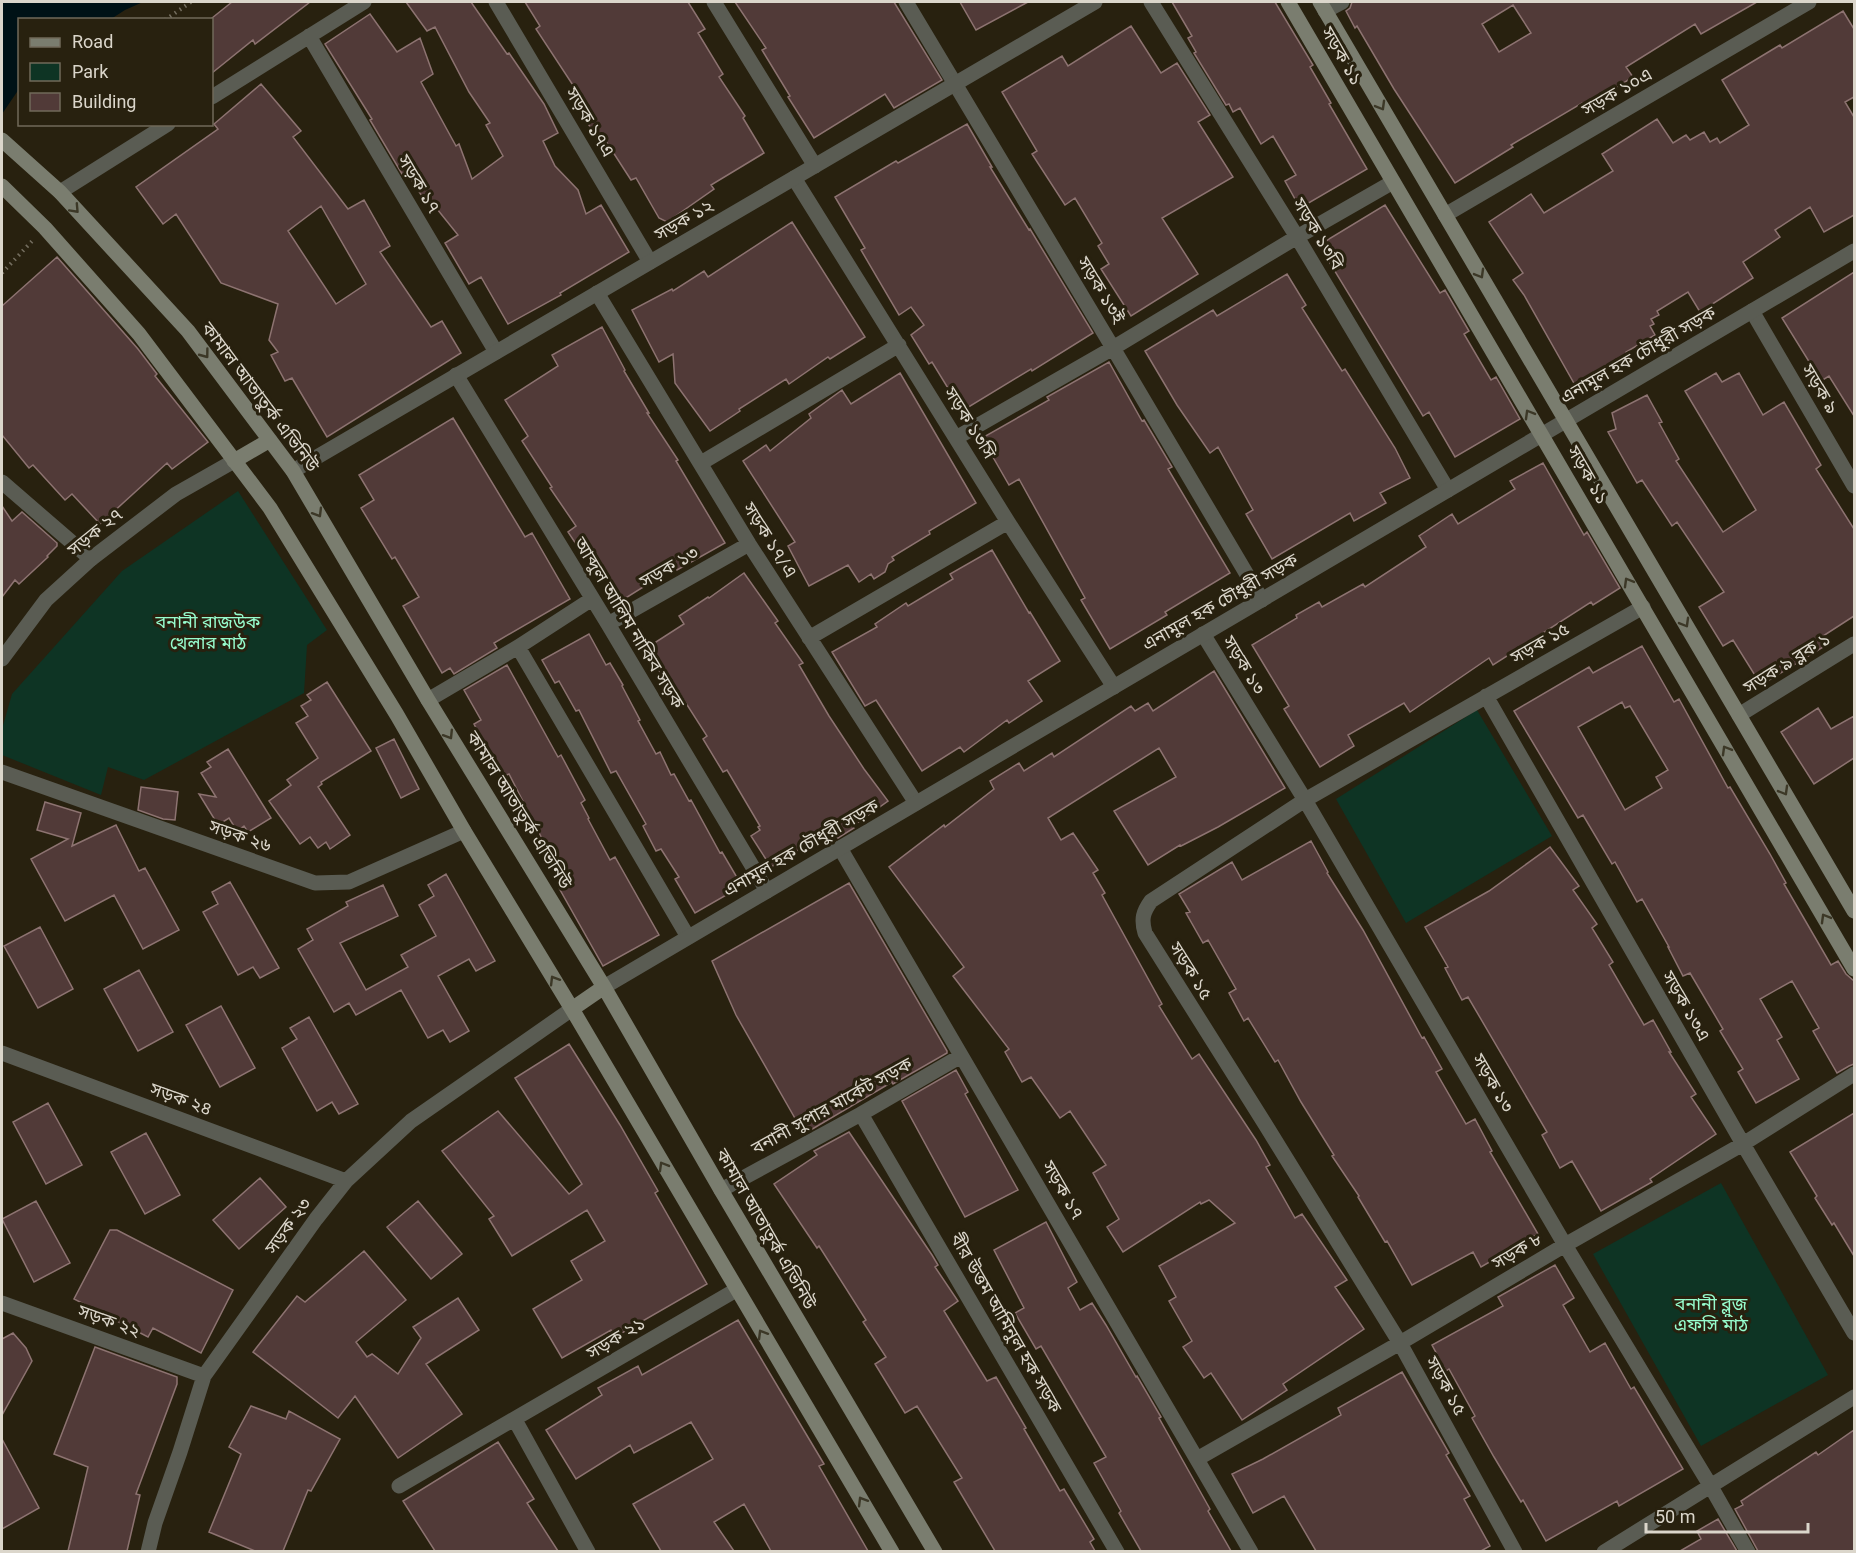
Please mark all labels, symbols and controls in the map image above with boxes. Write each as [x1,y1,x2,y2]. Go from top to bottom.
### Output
legend [18,18,213,126]
street label: সড়ক ১১ [1317,22,1368,89]
text: Road [72,31,113,52]
text: Park [72,61,109,82]
street label: সড়ক ১০এ [1577,63,1656,121]
street label: সড়ক ১৭এ [561,82,619,160]
text: Building [72,91,136,112]
one-way arrow [1374,100,1385,110]
street label: সড়ক ১৭ [393,150,445,217]
street label: সড়ক ১৩বি [1288,193,1348,274]
street label: সড়ক ১২ [650,194,717,245]
one-way arrow [68,202,79,213]
street label: সড়ক ১৩ই [1073,252,1130,327]
one-way arrow [1473,268,1484,278]
street label: এনামুল হক চৌধুরী সড়ক [1556,301,1720,409]
street label: কামাল আতাতুর্ক এভিনিউ [196,317,324,476]
one-way arrow [198,348,209,359]
street label: সড়ক ৯ [1797,359,1843,417]
street label: সড়ক ১৩সি [940,382,1001,463]
one-way arrow [1525,410,1536,420]
street label: সড়ক ১১ [1563,441,1614,508]
street label: সড়ক ১৭/এ [738,497,802,581]
street label: সড়ক ২৭ [62,503,126,561]
one-way arrow [311,507,323,517]
street label: আব্দুল আলিম নাকিব সড়ক [569,532,689,713]
street label: সড়ক ১৩ [635,541,702,592]
street label: এনামুল হক চৌধুরী সড়ক [1138,548,1302,656]
one-way arrow [1623,578,1635,588]
park label: বনানী রাজউক খেলার মাঠ [155,611,261,653]
street label: সড়ক ১৫ [1506,617,1573,668]
one-way arrow [1678,617,1690,627]
street label: সড়ক ৯ ব্লক ১ [1739,628,1834,699]
street label: সড়ক ১৩ [1218,631,1270,698]
street label: কামাল আতাতুর্ক এভিনিউ [461,726,577,893]
one-way arrow [442,729,454,739]
one-way arrow [1722,746,1734,756]
one-way arrow [1777,785,1789,796]
street label: এনামুল হক চৌধুরী সড়ক [719,794,883,902]
street label: সড়ক ২৬ [205,815,274,856]
one-way arrow [1821,914,1832,924]
street label: সড়ক ১৫ [1165,937,1217,1004]
street label: সড়ক ১৩এ [1657,966,1715,1045]
one-way arrow [549,976,561,986]
street label: সড়ক ১৩ [1468,1049,1519,1116]
street label: বনানী সুপার মার্কেট সড়ক [747,1052,917,1160]
street label: সড়ক ২৪ [146,1077,215,1119]
street label: কামাল আতাতুর্ক এভিনিউ [711,1144,821,1313]
street label: সড়ক ১৭ [1038,1156,1089,1223]
one-way arrow [659,1162,671,1172]
street label: সড়ক ২৩ [260,1193,315,1259]
street label: বীর উত্তম আমিনুল হক সড়ক [945,1228,1067,1417]
street label: সড়ক ৮ [1487,1228,1545,1274]
park label: বনানী ব্লুজ এফসি মাঠ [1674,1293,1748,1335]
street label: সড়ক ২২ [74,1299,143,1342]
street label: সড়ক ২১ [582,1312,649,1364]
one-way arrow [758,1330,770,1340]
street label: সড়ক ১৫ [1421,1352,1471,1419]
scale bar [1646,1496,1808,1534]
one-way arrow [858,1497,870,1507]
text: 50 m [1655,1506,1695,1527]

